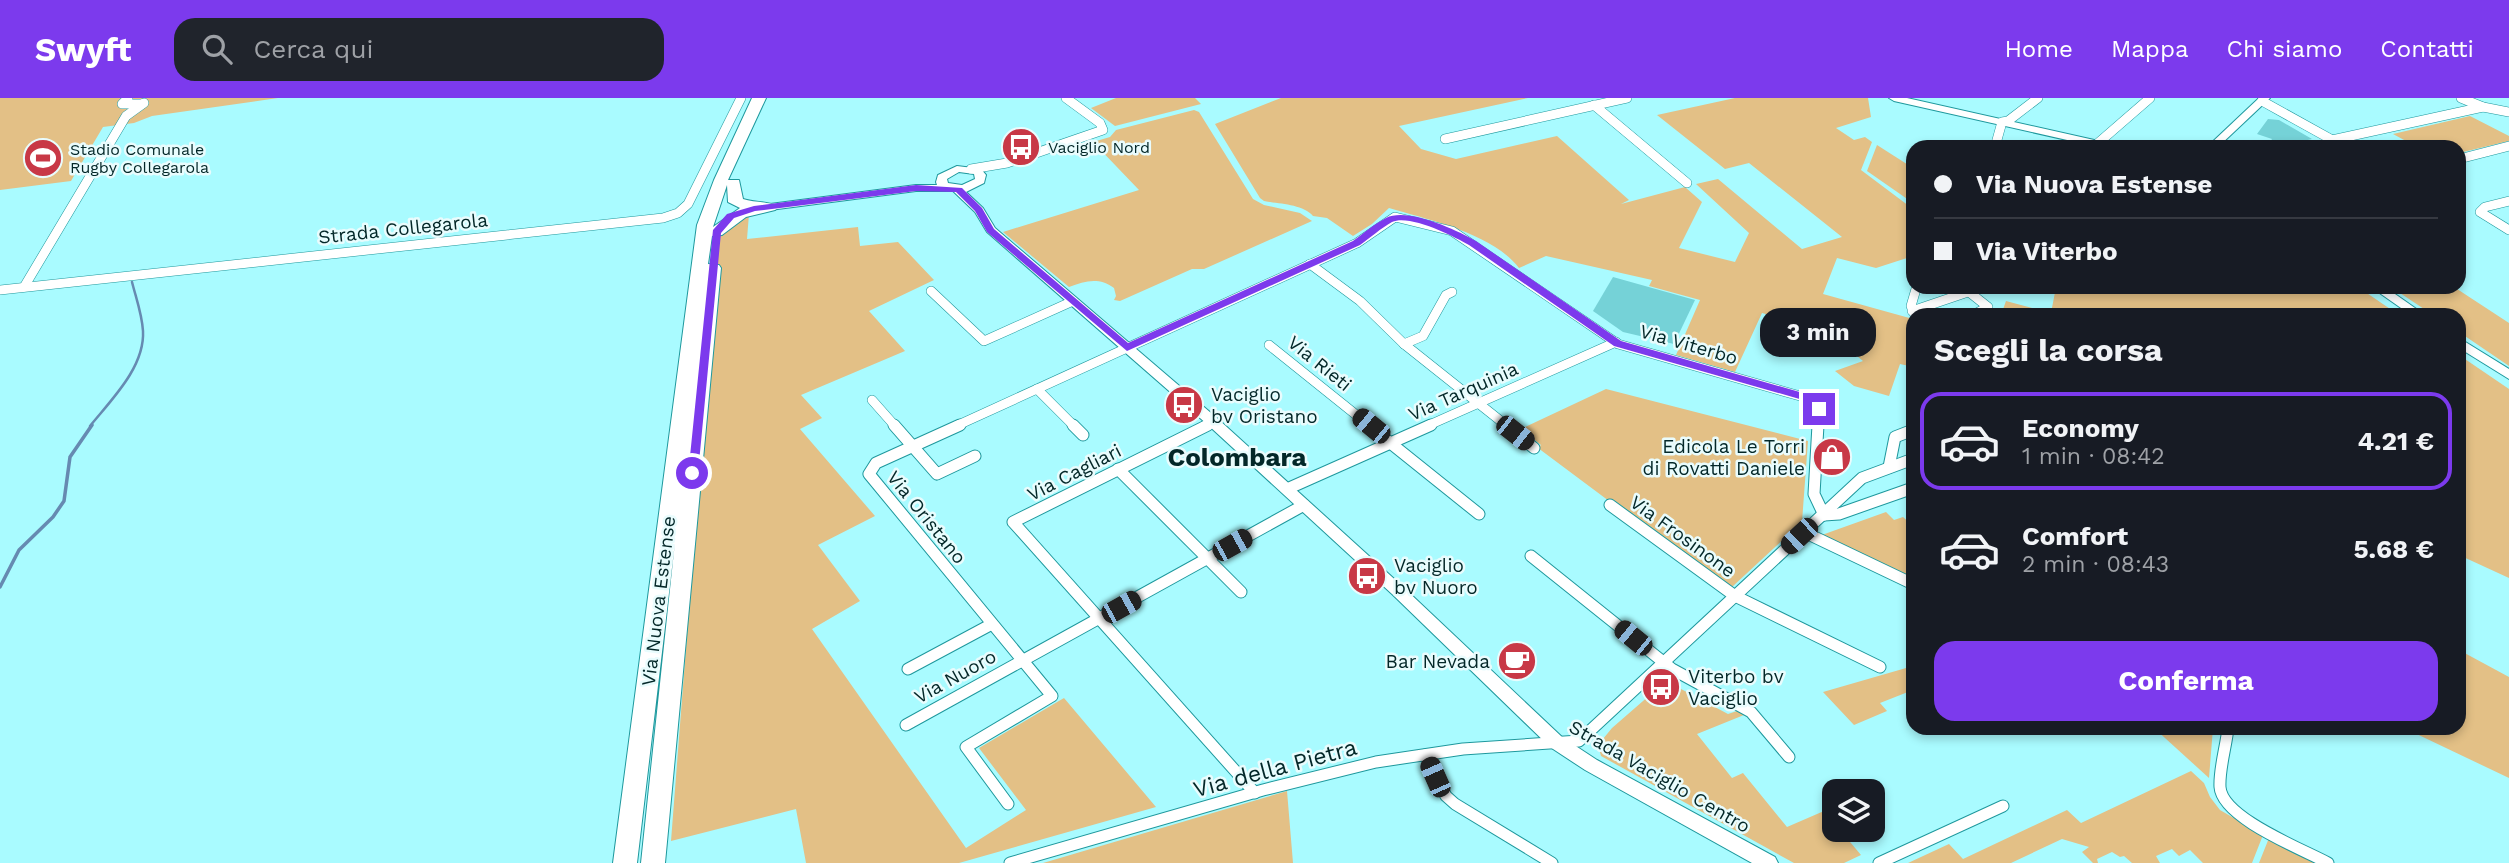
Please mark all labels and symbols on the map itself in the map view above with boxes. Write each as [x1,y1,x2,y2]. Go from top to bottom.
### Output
bus stop icon: Vaciglio Nord [1000,126,1042,168]
sports icon: Stadio Comunale Rugby Collegarola [22,137,64,179]
place label: Vaciglio Nord [1048,138,1150,157]
place label: Stadio Comunale Rugby Collegarola [70,140,209,177]
street label: Strada Collegarola [317,208,489,249]
callout: 3 min [1761,308,1877,356]
street label: Via Viterbo [1637,320,1741,369]
street label: Via Rieti [1283,331,1356,396]
street label: Via Tarquinia [1405,357,1522,426]
place label: Vaciglio bv Oristano [1211,383,1318,428]
bus stop icon: Vaciglio bv Oristano [1163,384,1205,426]
route end [1803,393,1835,425]
car [1349,405,1394,447]
car [1492,412,1539,454]
place label: Edicola Le Torri di Rovatti Daniele [1643,435,1805,480]
shop icon: Edicola Le Torri di Rovatti Daniele [1811,436,1853,478]
street label: Via Cagliari [1023,439,1125,506]
district label: Colombara [1167,442,1307,472]
route start [676,457,708,489]
street label: Via Oristano [882,466,971,568]
street label: Via Frosinone [1625,490,1740,582]
car [1777,514,1822,558]
street label: Via Nuova Estense [637,515,680,687]
car [1209,526,1256,564]
place label: Vaciglio bv Nuoro [1394,554,1478,599]
bus stop icon: Vaciglio bv Nuoro [1346,555,1388,597]
car [1098,588,1145,626]
car [1611,617,1656,659]
cafe icon: Bar Nevada [1496,640,1538,682]
street label: Via Nuoro [910,645,1000,708]
place label: Bar Nevada [1385,650,1490,673]
place label: Viterbo bv Vaciglio [1688,665,1784,710]
bus stop icon: Viterbo bv Vaciglio [1640,666,1682,708]
street label: Strada Vaciglio Centro [1565,715,1754,838]
street label: Via della Pietra [1190,734,1360,803]
car [1417,754,1454,800]

